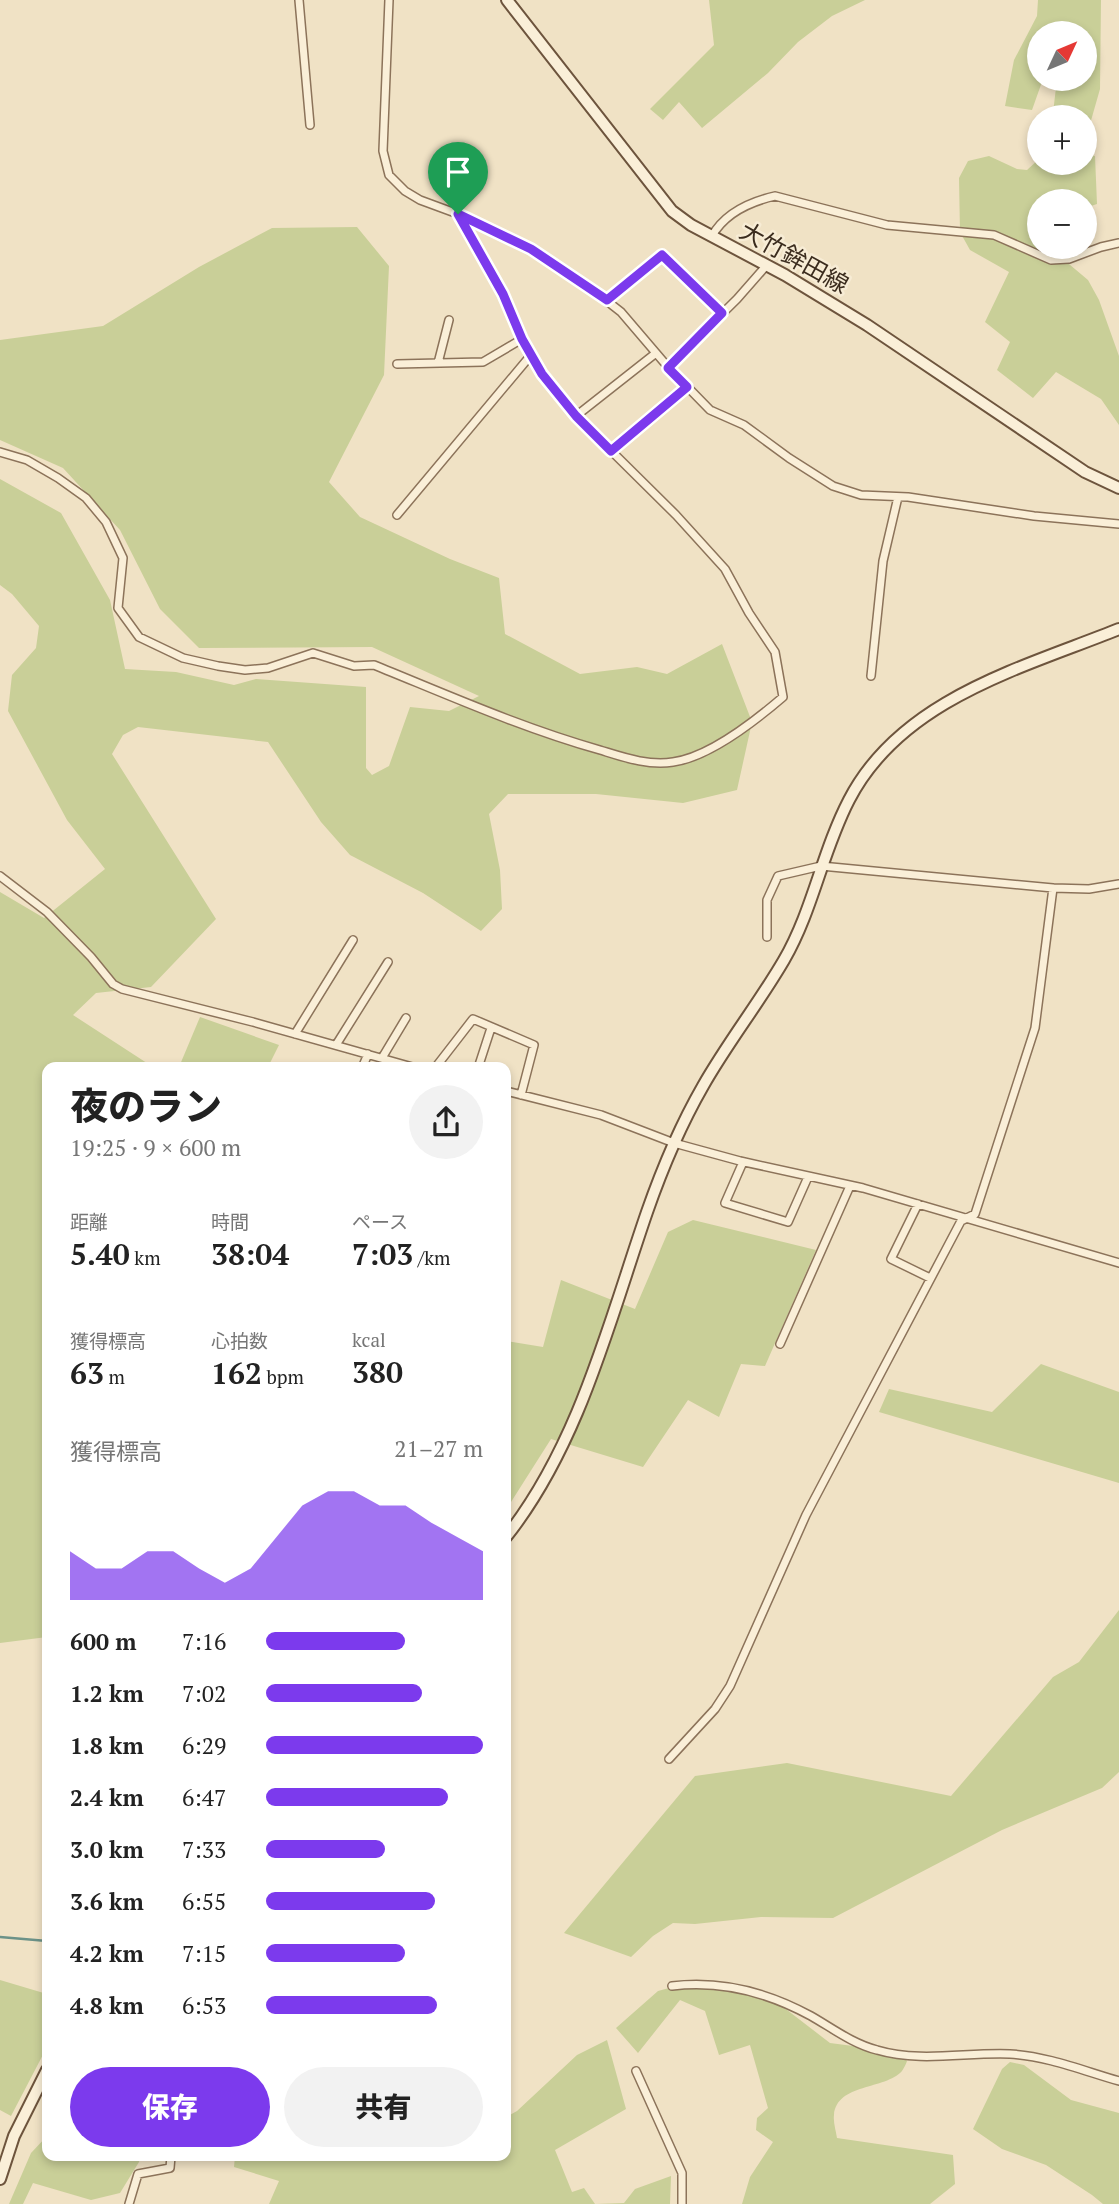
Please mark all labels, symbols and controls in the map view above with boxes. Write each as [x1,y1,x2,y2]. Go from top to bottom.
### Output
north arrow [1027,21,1097,91]
map controls [1027,21,1097,259]
button: + [1027,105,1097,175]
pin [428,142,488,214]
icon: arrive [439,153,477,191]
button: − [1027,189,1097,259]
street label: 大竹鉾田線 [734,214,855,300]
text: 夜のラン [70,1081,222,1131]
button: share [409,1085,483,1159]
text: 19:25 · 9 × 600 m [70,1132,241,1163]
text: 距離 [70,1209,108,1234]
text: 時間 [211,1209,249,1234]
text: ペース [352,1209,408,1234]
text: 5.40 [70,1234,130,1274]
text: 38:04 [211,1234,289,1274]
text: 7:03 [352,1234,413,1274]
text: km [130,1245,161,1270]
text: /km [413,1245,451,1270]
text: kcal [352,1327,386,1352]
text: 獲得標高 [70,1328,146,1353]
text: 心拍数 [211,1328,268,1353]
text: 380 [352,1352,403,1392]
text: 63 [70,1353,104,1393]
text: 162 [211,1353,262,1393]
text: m [104,1364,125,1389]
text: bpm [262,1364,304,1389]
text: 21–27 m [394,1433,483,1464]
text: 獲得標高 [70,1436,162,1467]
text: 600 m [70,1626,136,1657]
text: 7:16 [182,1626,226,1657]
text: 1.2 km [70,1678,144,1709]
text: 7:02 [182,1678,226,1709]
text: 1.8 km [70,1730,144,1761]
text: 6:29 [182,1730,226,1761]
text: 2.4 km [70,1782,144,1813]
text: 6:47 [182,1782,226,1813]
text: 3.0 km [70,1834,144,1865]
text: 7:33 [182,1834,226,1865]
text: 3.6 km [70,1886,144,1917]
text: 6:55 [182,1886,226,1917]
text: 4.2 km [70,1938,144,1969]
text: 7:15 [182,1938,226,1969]
text: 4.8 km [70,1990,144,2021]
text: 6:53 [182,1990,226,2021]
button: 保存 [70,2067,270,2147]
button: 共有 [284,2067,483,2147]

